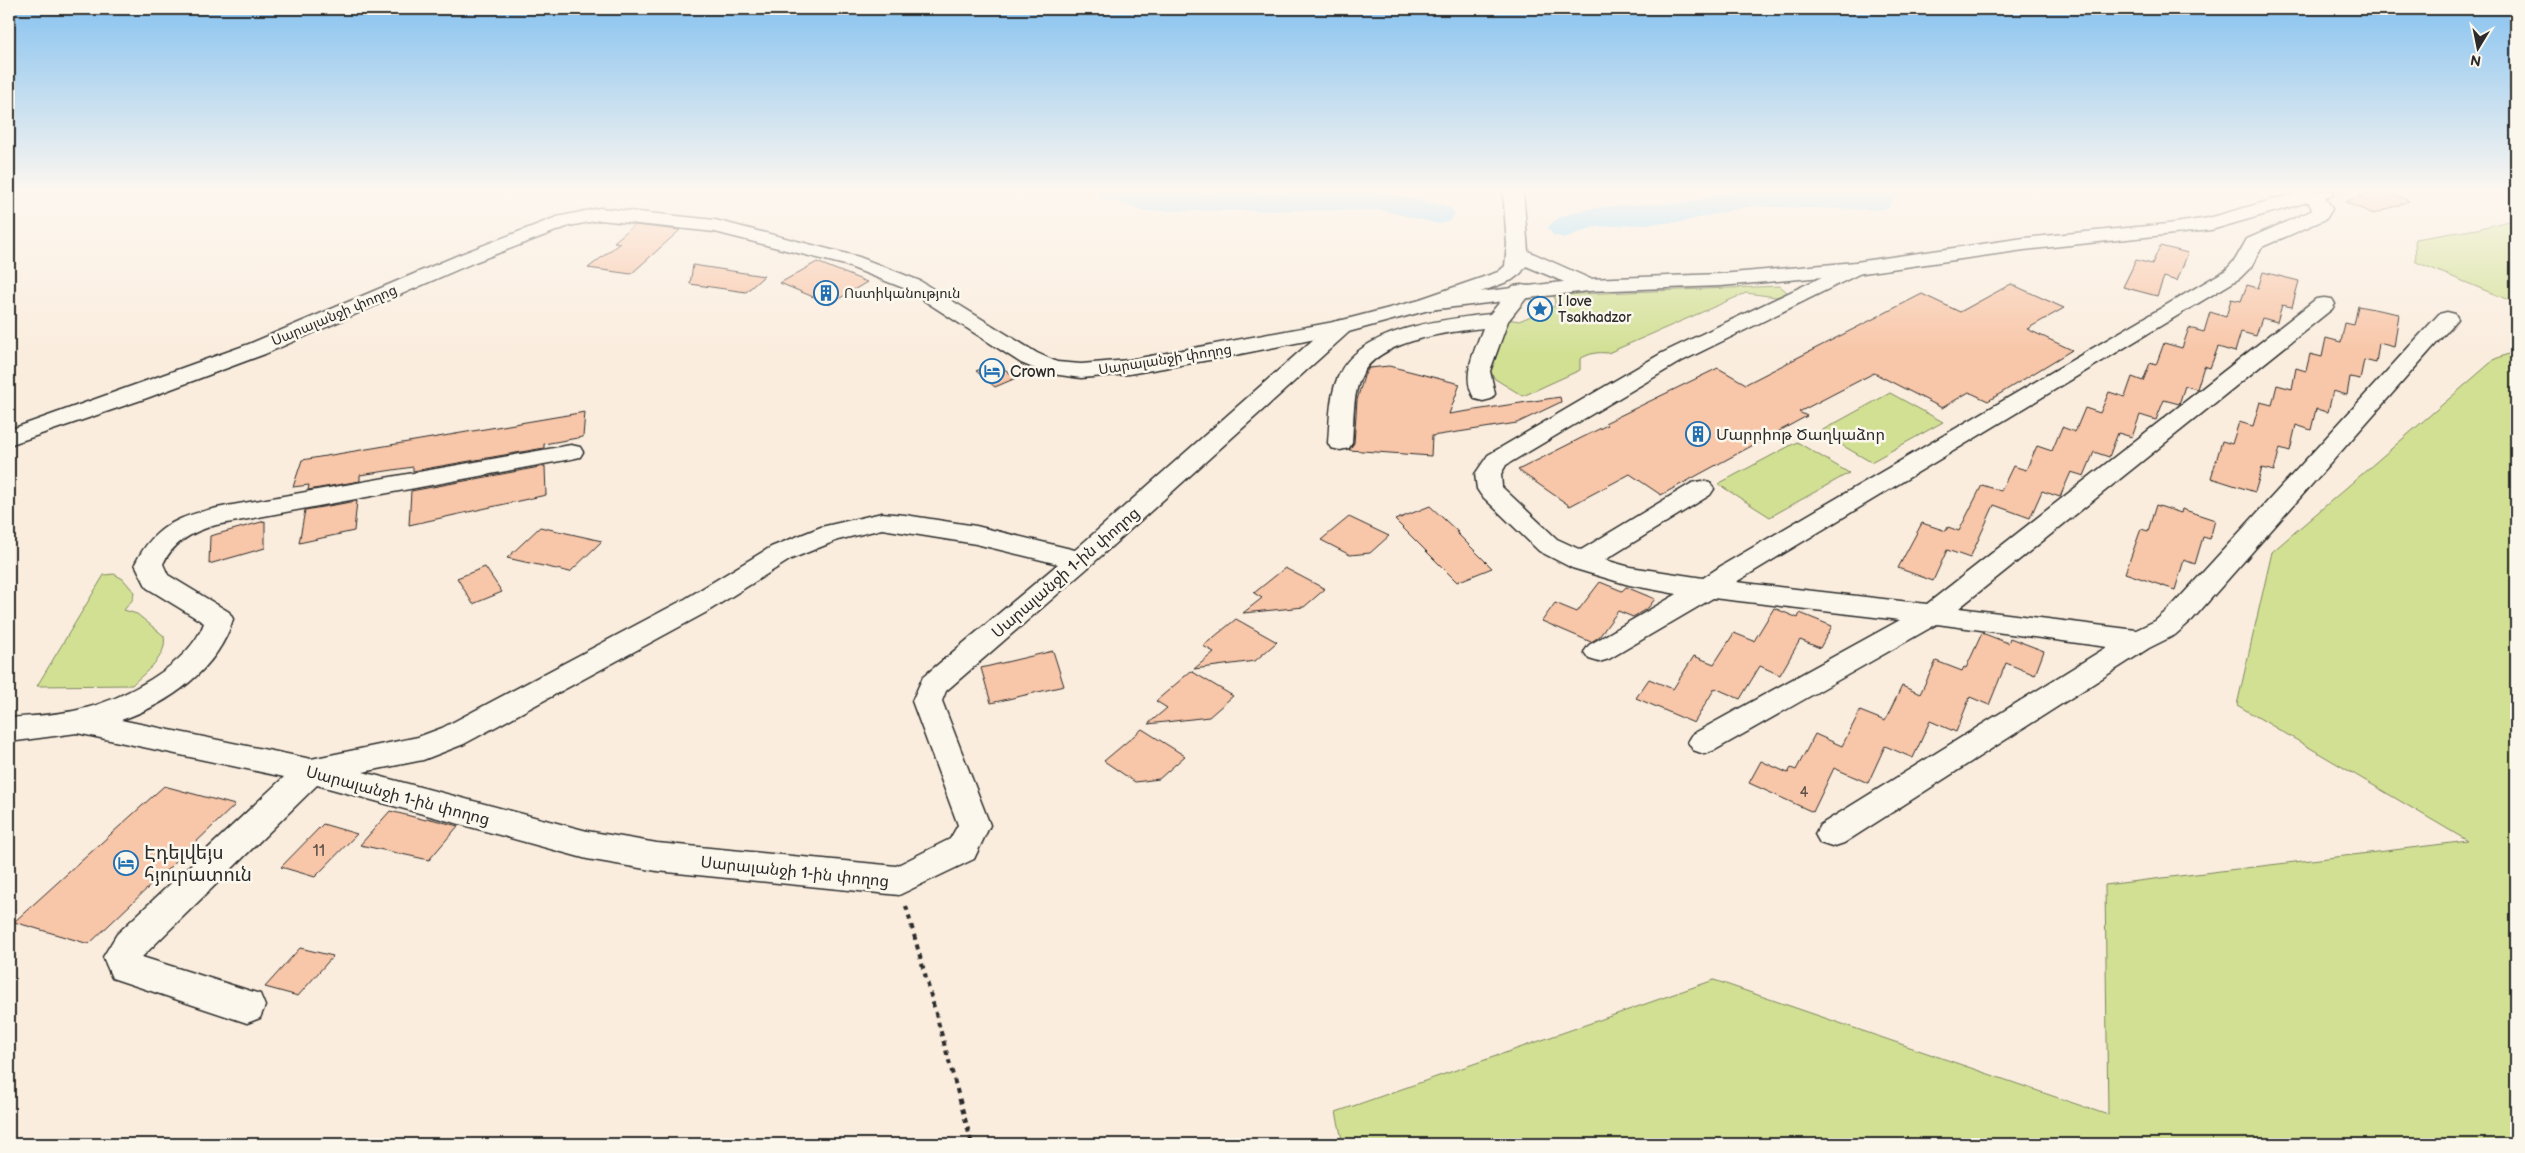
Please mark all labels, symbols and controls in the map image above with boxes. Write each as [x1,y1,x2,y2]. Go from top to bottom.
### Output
north arrow [2452,22,2502,72]
text: N [2469,51,2482,70]
building icon: Ոստիկանություն [813,280,839,306]
street label: Սարալանջի փողոց [269,281,400,350]
place label: Ոստիկանություն [844,285,960,302]
place label: I love Tsakhadzor [1558,293,1632,326]
place icon: I love Tsakhadzor [1527,296,1553,322]
street label: Սարալանջի փողոց [1097,341,1233,378]
hotel icon: Crown [979,358,1005,384]
place label: Crown [1010,363,1056,382]
building icon: Մարրիոթ Ծաղկաձոր [1685,421,1711,447]
place label: Մարրիոթ Ծաղկաձոր [1716,426,1885,445]
street label: Սարալանջի 1-ին փողոց [988,504,1144,642]
street label: Սարալանջի 1-ին փողոց [304,763,492,830]
house number: 4 [1800,784,1809,801]
place label: Էդելվեյս հյուրատուն [144,842,252,887]
house number: 11 [313,842,325,861]
hotel icon: Էդելվեյս հյուրատուն [113,850,139,876]
street label: Սարալանջի 1-ին փողոց [700,853,890,892]

